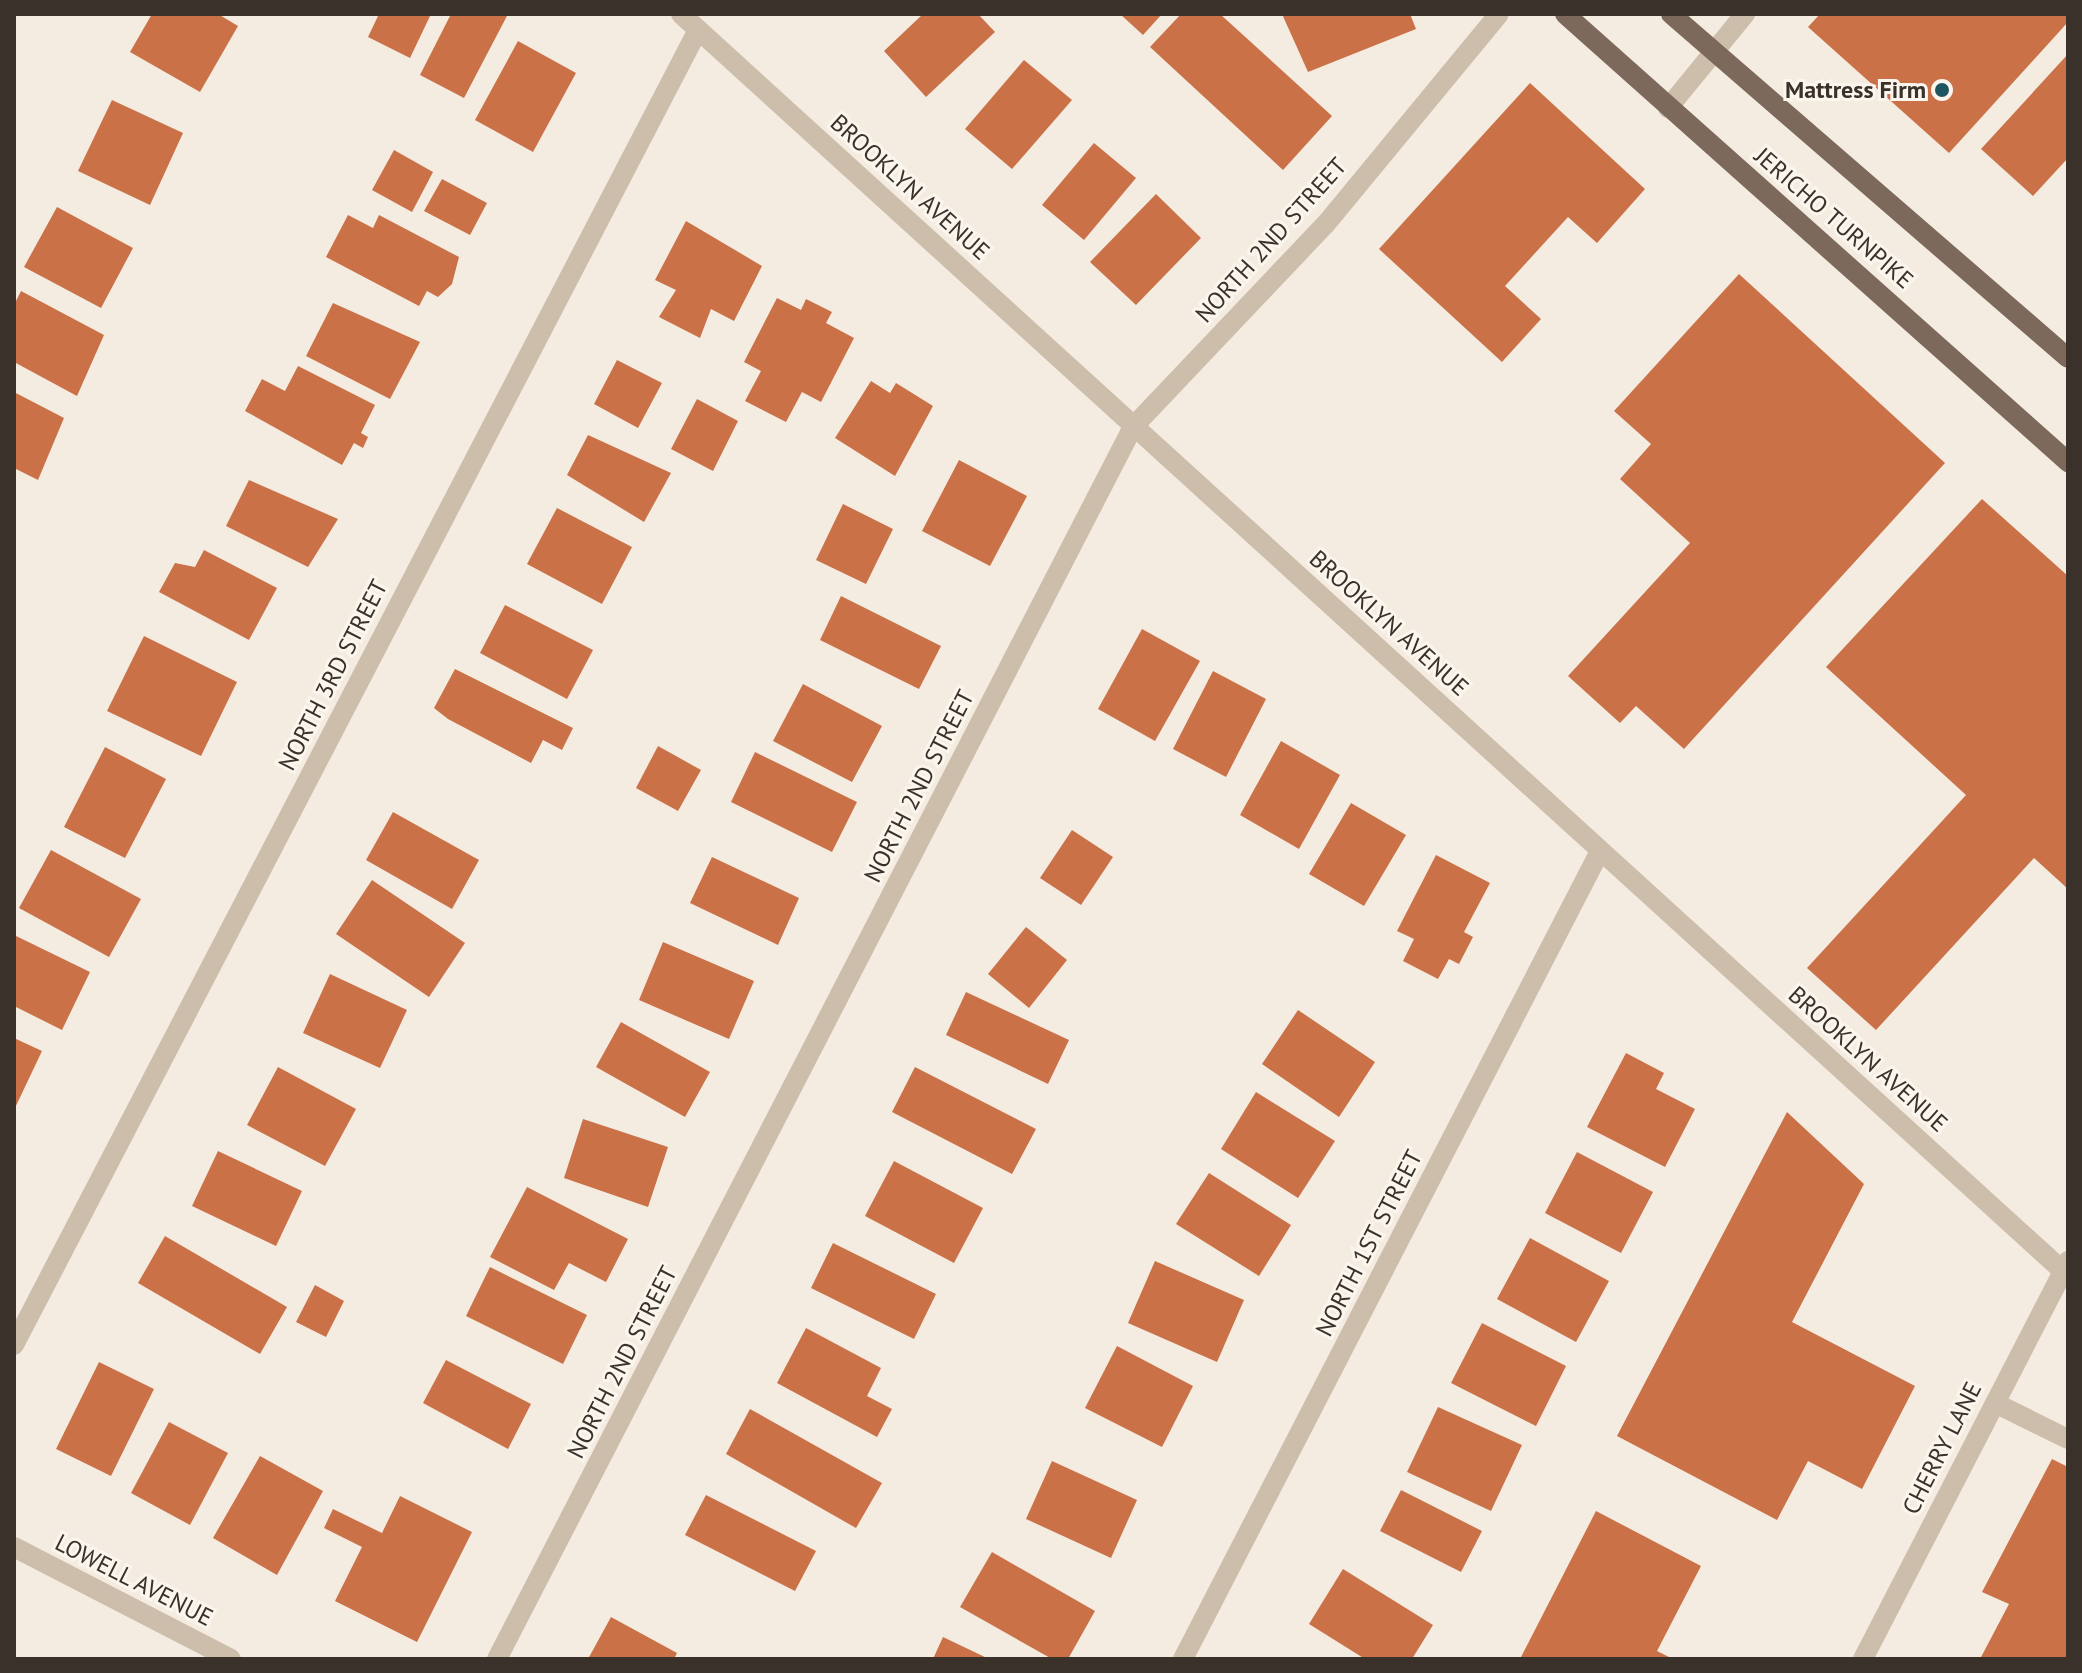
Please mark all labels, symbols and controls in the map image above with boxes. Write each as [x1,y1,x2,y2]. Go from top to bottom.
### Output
place label: Mattress Firm [1785,76,1926,104]
marker: Mattress Firm [1933,81,1951,99]
street label: BROOKLYN AVENUE [824,108,996,266]
street label: JERICHO TURNPIKE [1749,141,1919,295]
street label: NORTH 2ND STREET [1189,152,1353,328]
street label: BROOKLYN AVENUE [1303,544,1475,702]
street label: NORTH 3RD STREET [272,575,394,775]
street label: NORTH 2ND STREET [858,685,980,887]
street label: BROOKLYN AVENUE [1782,980,1954,1138]
street label: NORTH 1ST STREET [1309,1145,1429,1341]
street label: NORTH 2ND STREET [561,1261,683,1463]
street label: CHERRY LANE [1896,1377,1988,1519]
street label: LOWELL AVENUE [50,1527,218,1633]

